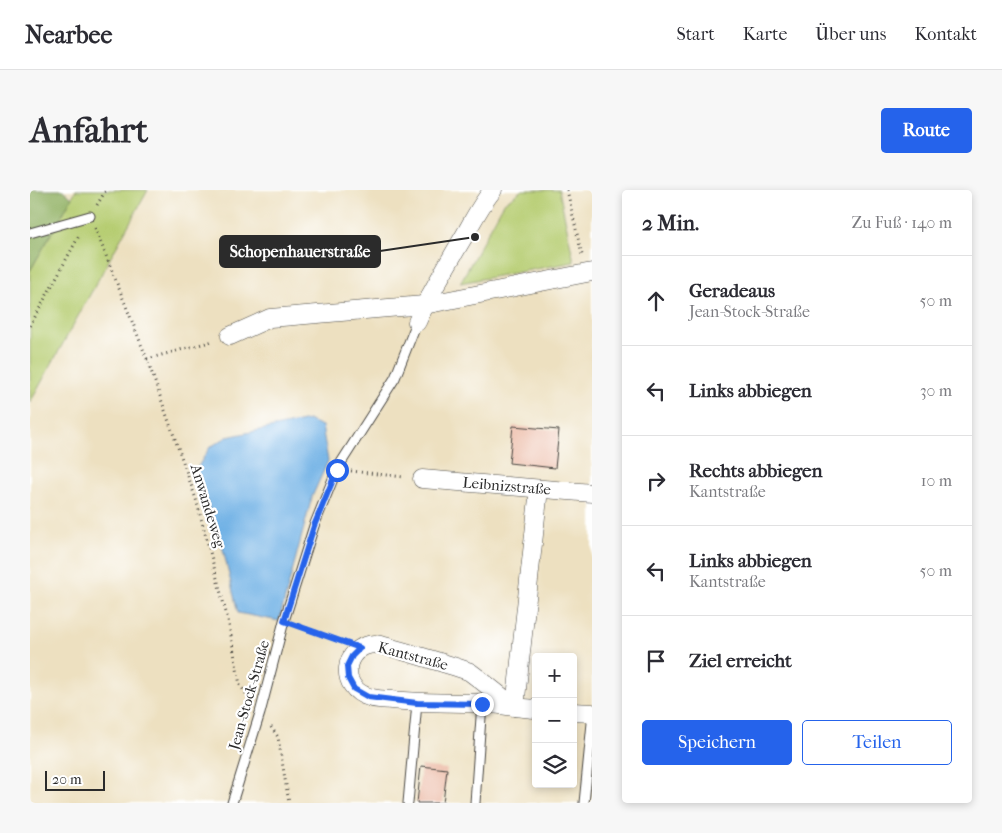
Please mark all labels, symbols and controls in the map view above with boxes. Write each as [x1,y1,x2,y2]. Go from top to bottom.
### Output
text: Nearbee [25,21,112,49]
text: Start [676,24,715,45]
text: Karte [743,24,787,45]
text: Über uns [815,24,886,45]
text: Kontakt [914,24,977,45]
button: Route [881,108,972,153]
text: Anfahrt [30,110,148,151]
text: 2 Min. [642,211,699,235]
text: Zu Fuß · 140 m [852,213,952,232]
callout: Schopenhauerstraße [220,236,380,267]
text: Schopenhauerstraße [230,242,370,262]
text: Geradeaus [689,280,775,302]
icon: ahead [642,287,670,315]
text: 50 m [920,291,952,310]
text: Jean-Stock-Straße [689,302,810,321]
icon: left [642,377,670,405]
text: Links abbiegen [689,380,812,402]
text: 30 m [920,381,952,400]
route start [326,459,349,482]
text: Rechts abbiegen [689,460,823,482]
street label: Anwandeweg [186,461,230,551]
icon: right [642,467,670,495]
text: 10 m [921,471,952,490]
street label: Leibnizstraße [462,473,552,499]
text: Kantstraße [689,482,766,501]
text: Links abbiegen [689,550,812,572]
icon: left [642,557,670,585]
text: 50 m [920,561,952,580]
text: Kantstraße [689,572,766,591]
street label: Jean-Stock-Straße [224,638,273,753]
street label: Kantstraße [376,638,451,674]
icon: arrive [642,647,670,675]
text: Ziel erreicht [689,650,792,672]
map controls [532,653,577,788]
button: + [532,653,577,698]
route end [471,693,494,716]
button: − [532,698,577,743]
button: Speichern [642,720,792,765]
button: Teilen [802,720,952,765]
button: layers [532,743,577,788]
scale bar [45,768,105,791]
text: 20 m [52,771,82,788]

